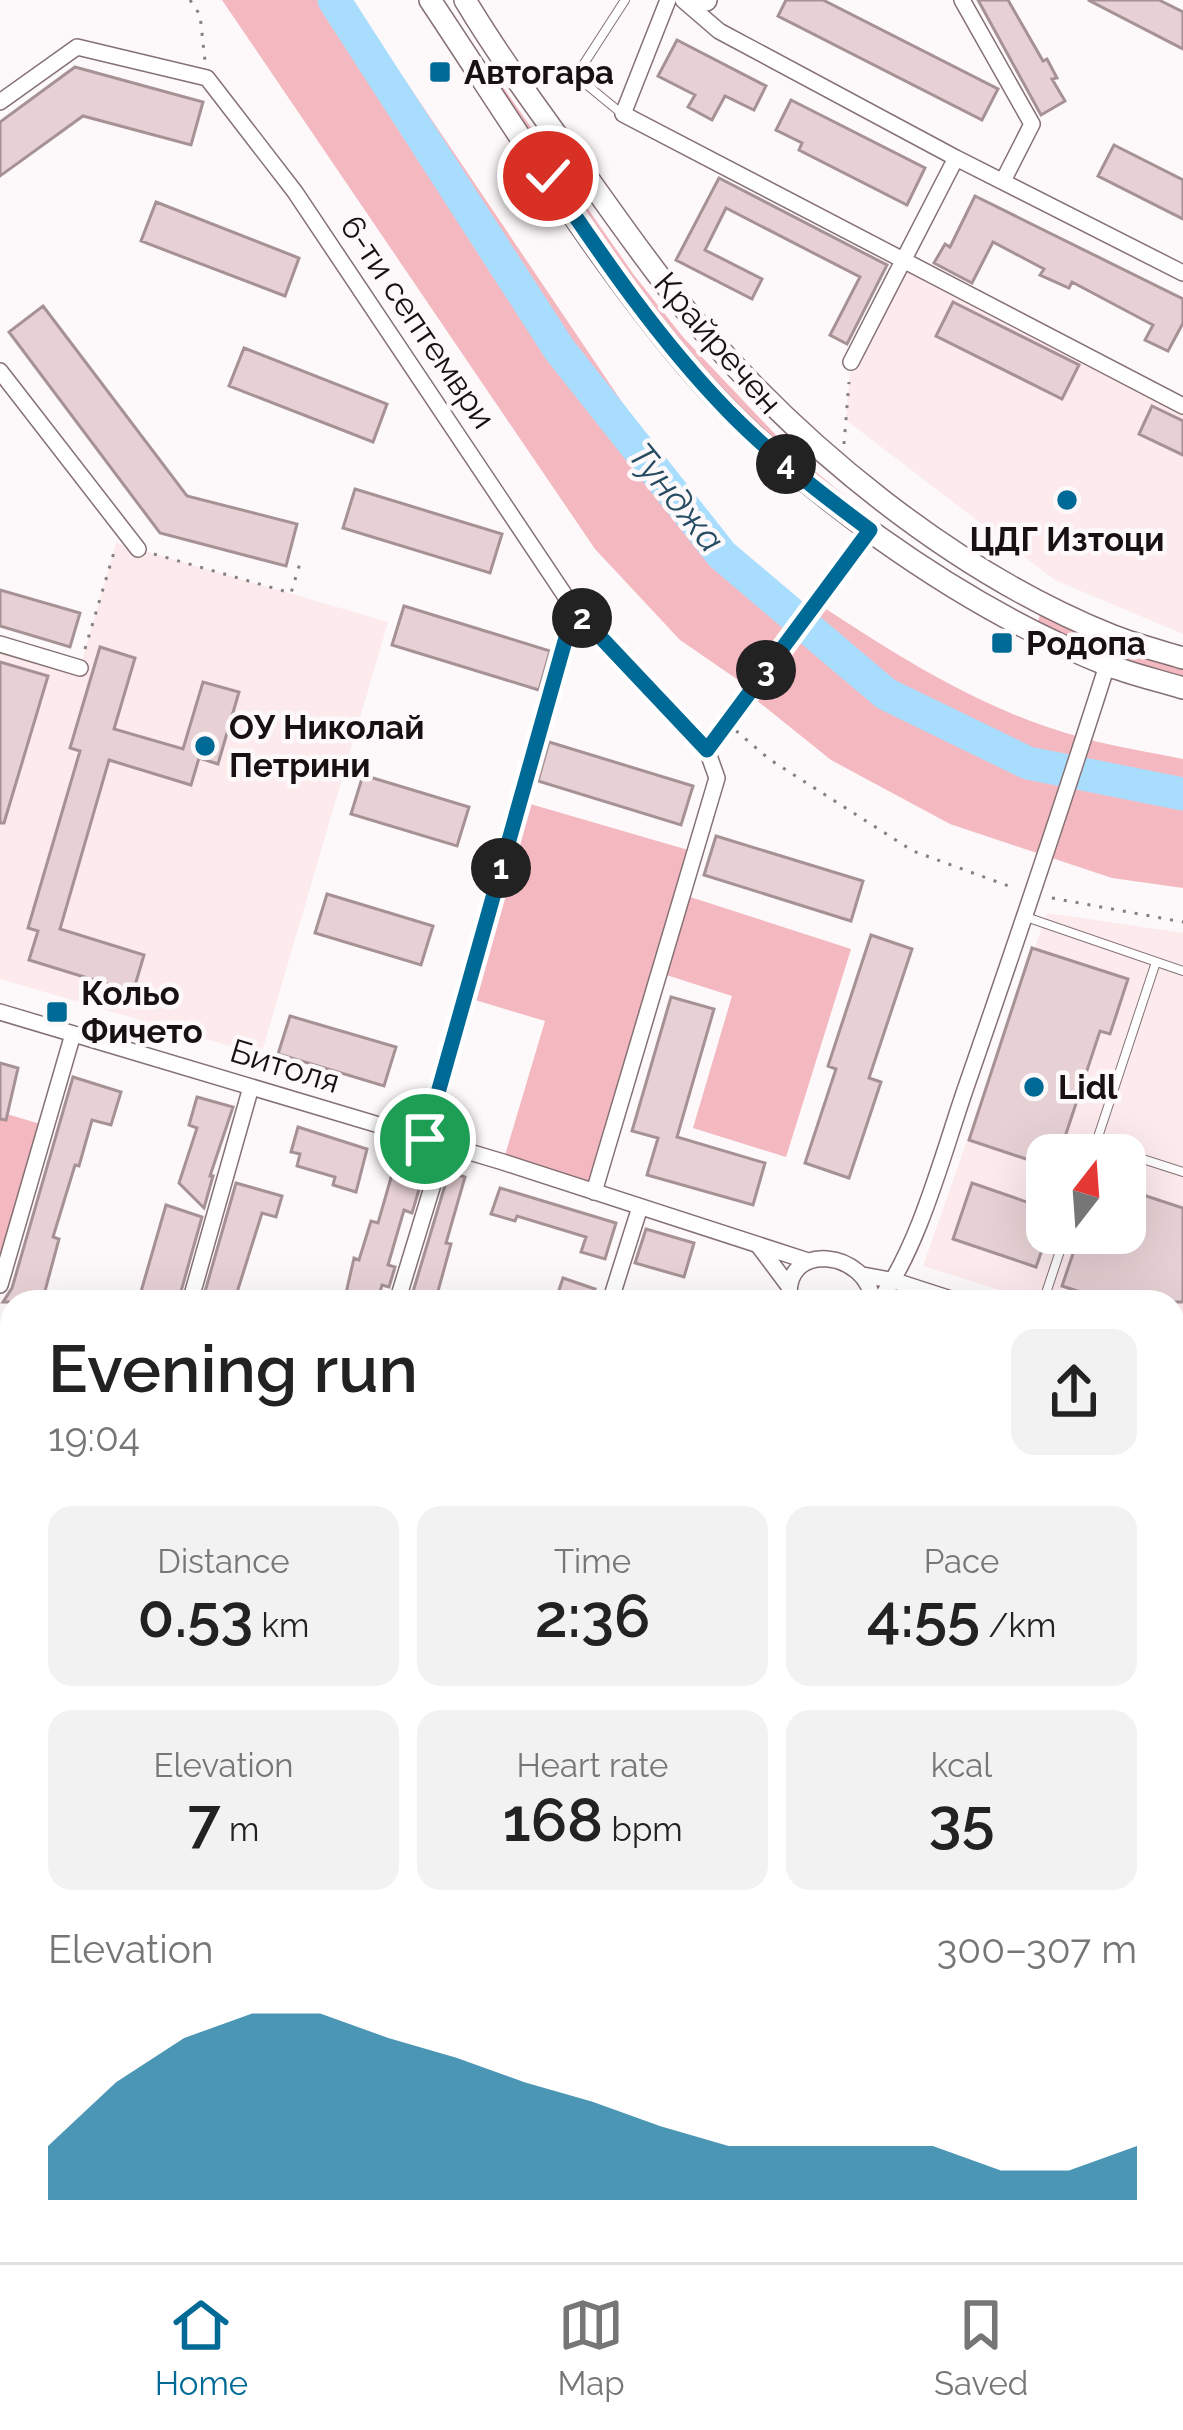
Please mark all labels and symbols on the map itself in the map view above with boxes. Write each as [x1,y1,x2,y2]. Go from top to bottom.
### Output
place label: Автогара [464,53,614,92]
marker: Автогара [427,59,453,85]
pin [497,125,599,227]
street label: 6-ти септември [332,208,504,436]
street label: Крайречен [646,264,790,422]
water label: Тунджа [621,434,733,560]
pin: 4 [756,434,816,494]
marker: ЦДГ Изтоци [1054,487,1080,513]
place label: ЦДГ Изтоци [969,520,1165,559]
pin: 2 [552,588,612,648]
place label: Родопа [1026,624,1146,663]
marker: Родопа [989,630,1015,656]
pin: 3 [736,640,796,700]
place label: ОУ Николай Петрини [229,708,425,785]
marker: ОУ Николай Петрини [192,733,218,759]
pin: 1 [471,838,531,898]
place label: Кольо Фичето [81,974,203,1051]
marker: Кольо Фичето [44,999,70,1025]
street label: Битоля [226,1031,344,1101]
place label: Lidl [1058,1068,1118,1107]
marker: Lidl [1021,1074,1047,1100]
pin [374,1088,476,1190]
north arrow [1026,1134,1146,1254]

